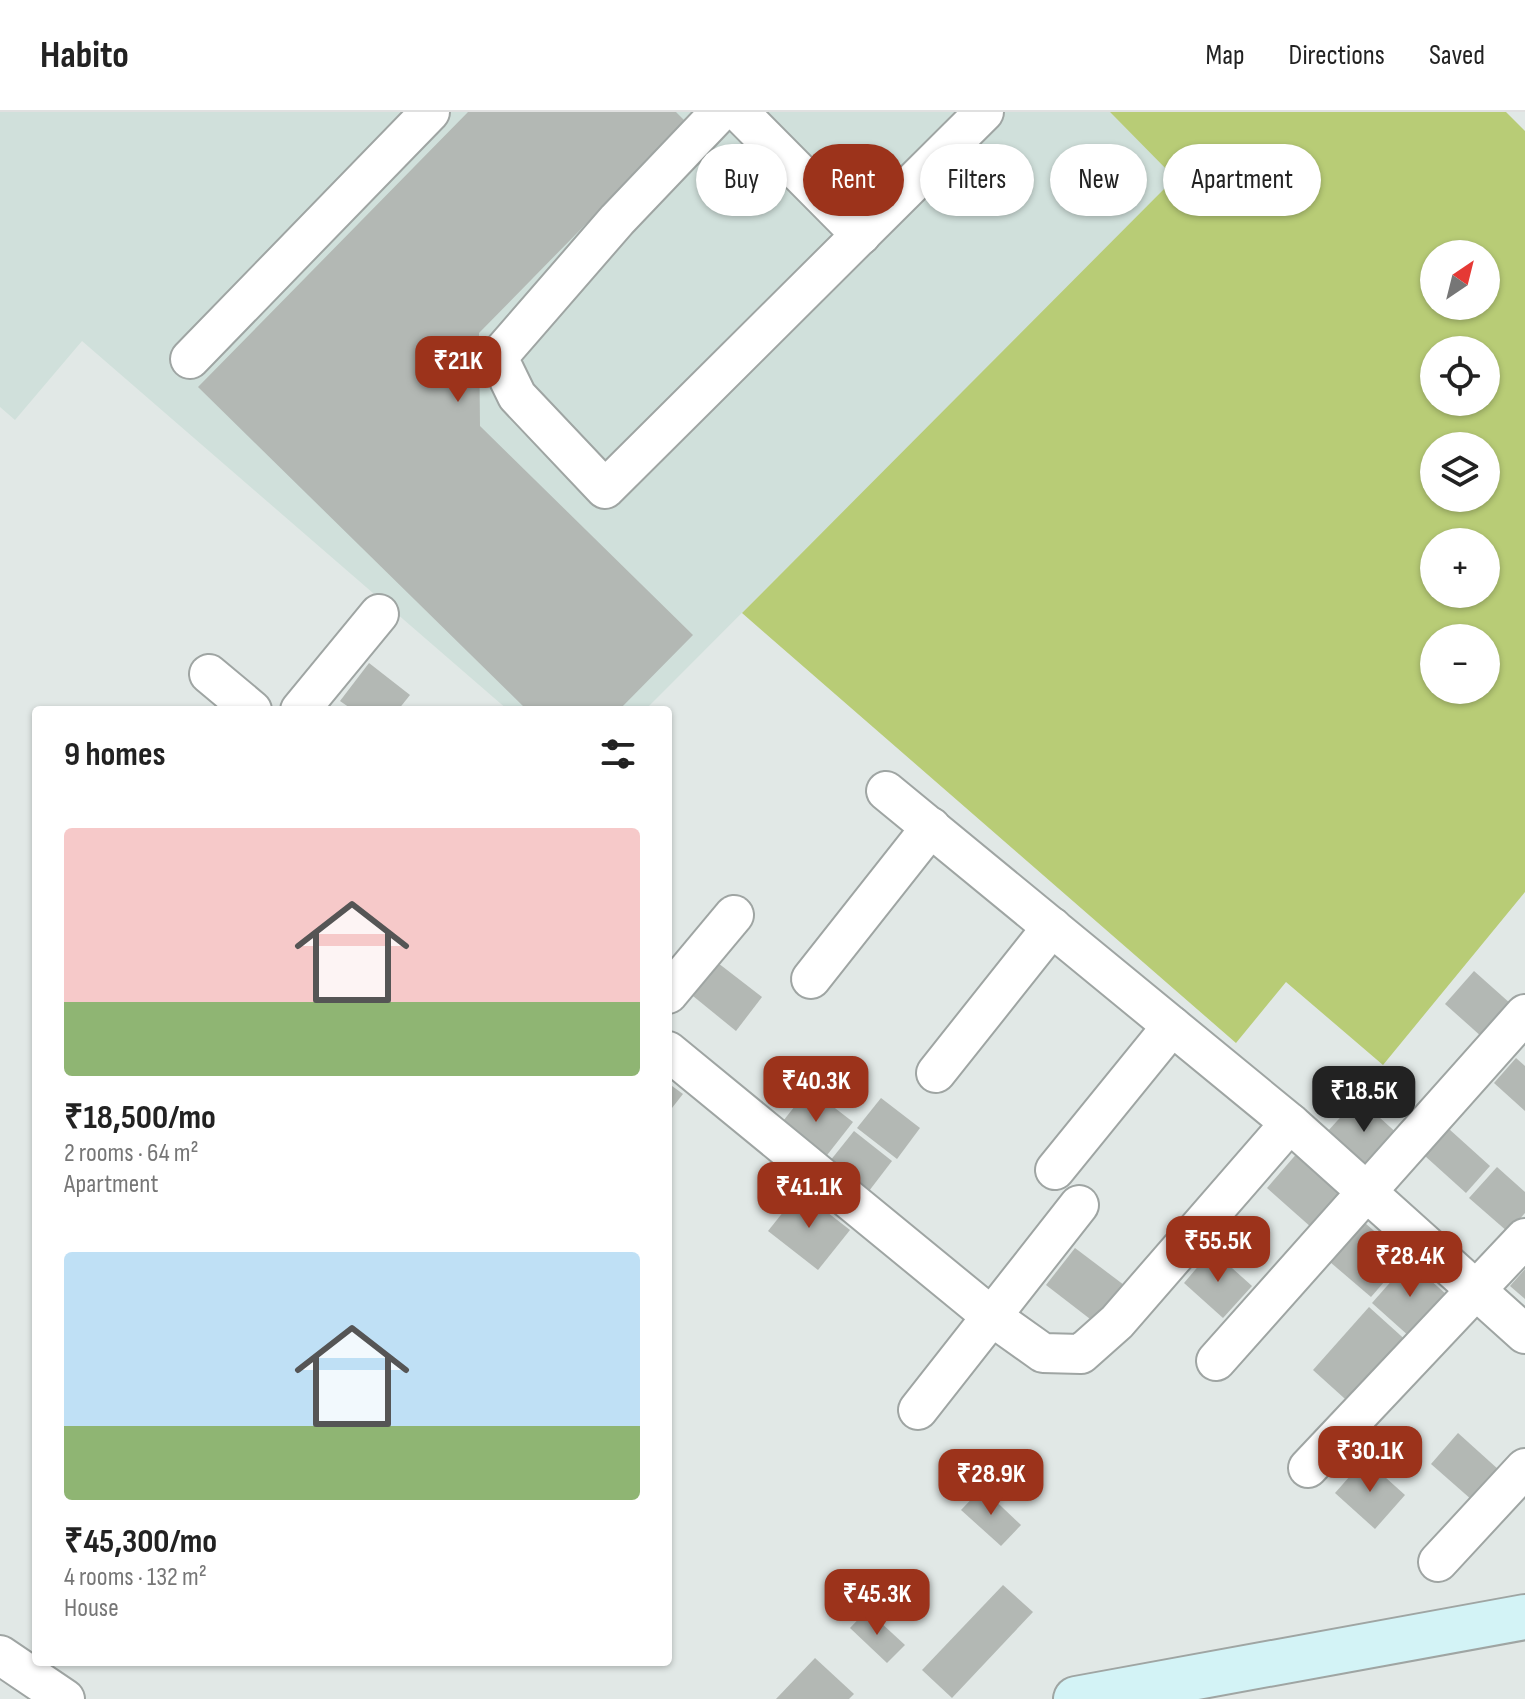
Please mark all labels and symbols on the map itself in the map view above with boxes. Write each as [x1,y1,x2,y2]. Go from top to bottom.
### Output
north arrow [1420,240,1500,320]
pin: ₹21K [411,336,505,404]
pin: ₹40.3K [751,1056,881,1124]
pin: ₹18.5K [1299,1066,1429,1134]
pin: ₹41.1K [744,1162,874,1230]
pin: ₹55.5K [1153,1216,1283,1284]
pin: ₹28.4K [1345,1231,1475,1299]
pin: ₹30.1K [1305,1426,1435,1494]
pin: ₹28.9K [926,1449,1056,1517]
pin: ₹45.3K [812,1569,942,1637]

